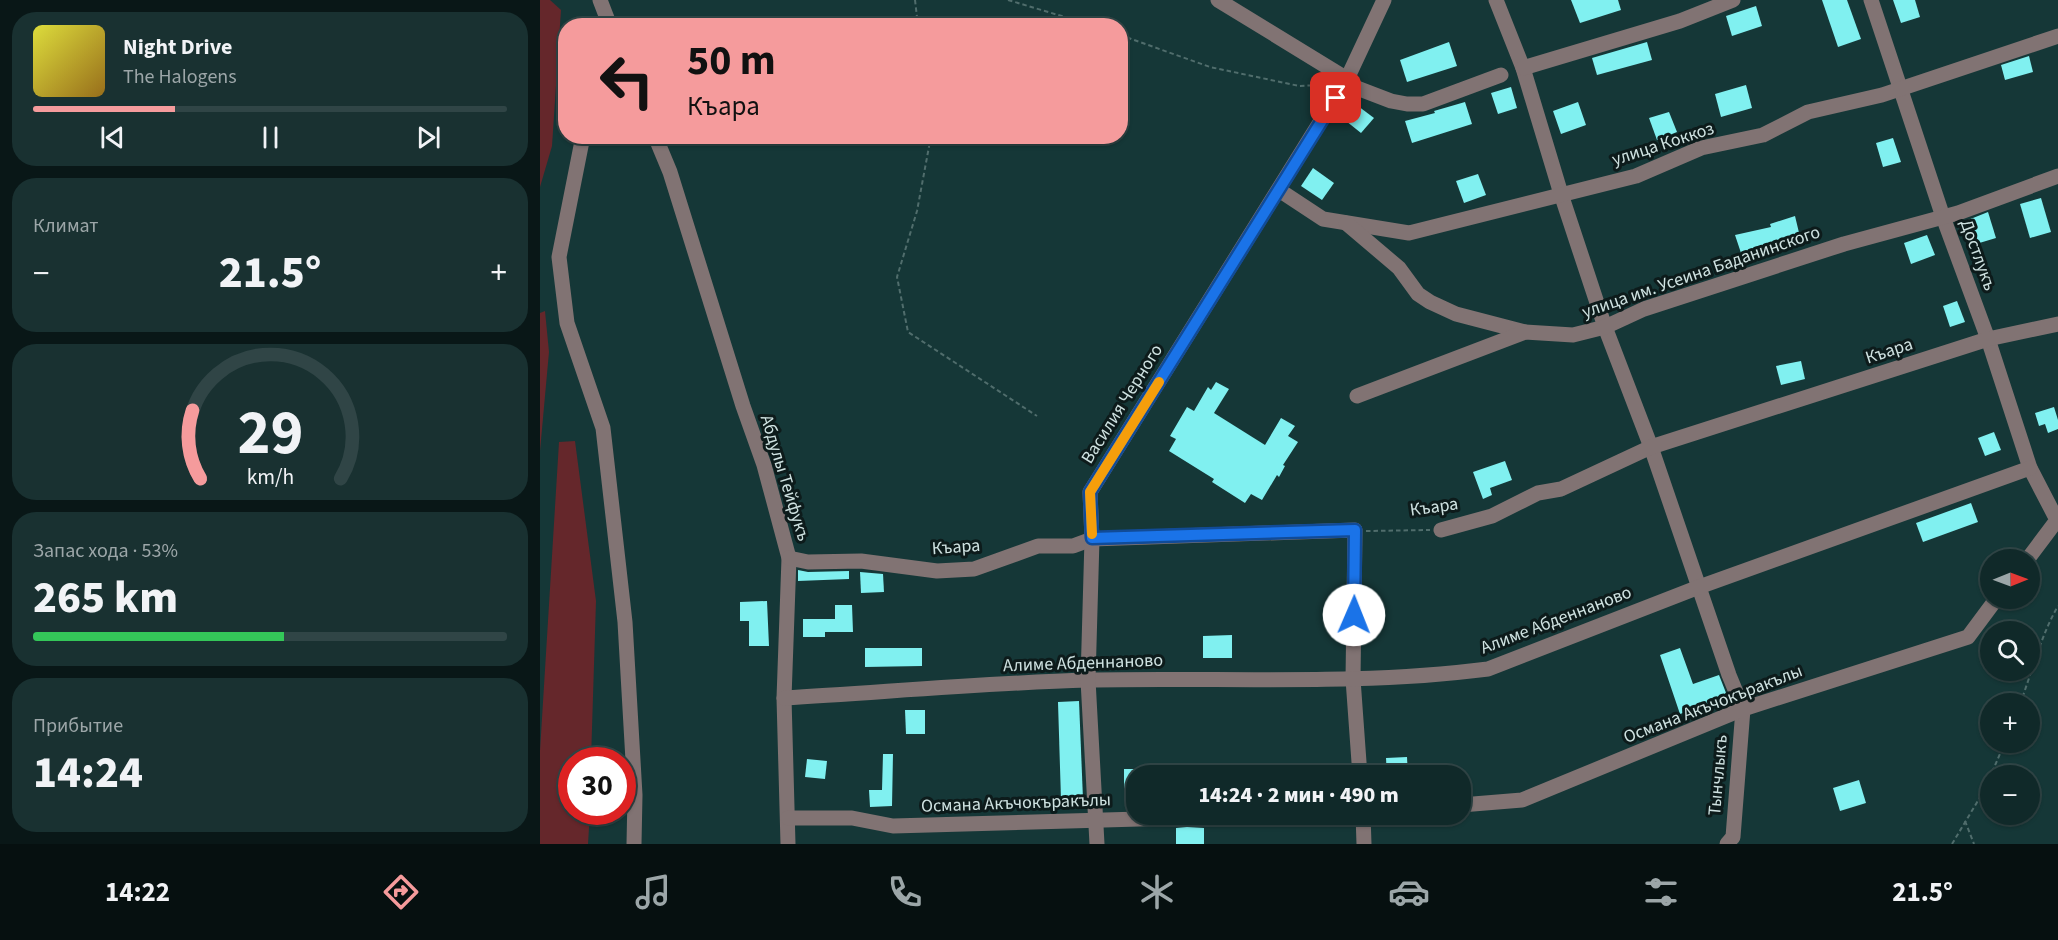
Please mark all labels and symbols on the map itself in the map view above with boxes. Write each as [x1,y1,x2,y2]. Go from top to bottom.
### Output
pin [1310,72,1361,123]
street label: улица Коккоз [1609,116,1717,172]
street label: Достлукъ [1954,216,2002,294]
street label: улица им. Усеина Баданинского [1579,219,1823,325]
street label: Къара [1862,332,1916,370]
street label: Василия Черного [1075,339,1169,469]
street label: Абдулы Тейфукъ [754,412,816,544]
street label: Къара [1408,491,1460,523]
street label: Къара [931,533,981,561]
north arrow [1980,549,2040,609]
street label: Алиме Абденнаново [1477,580,1635,660]
position arrow [1322,583,1386,647]
street label: Алиме Абденнаново [1003,648,1163,678]
street label: Османа Акъчокъракълы [1620,658,1806,750]
street label: Тынчлыкъ [1702,733,1734,817]
speed limit sign: 30 [558,747,636,825]
street label: Османа Акъчокъракълы [921,787,1111,819]

